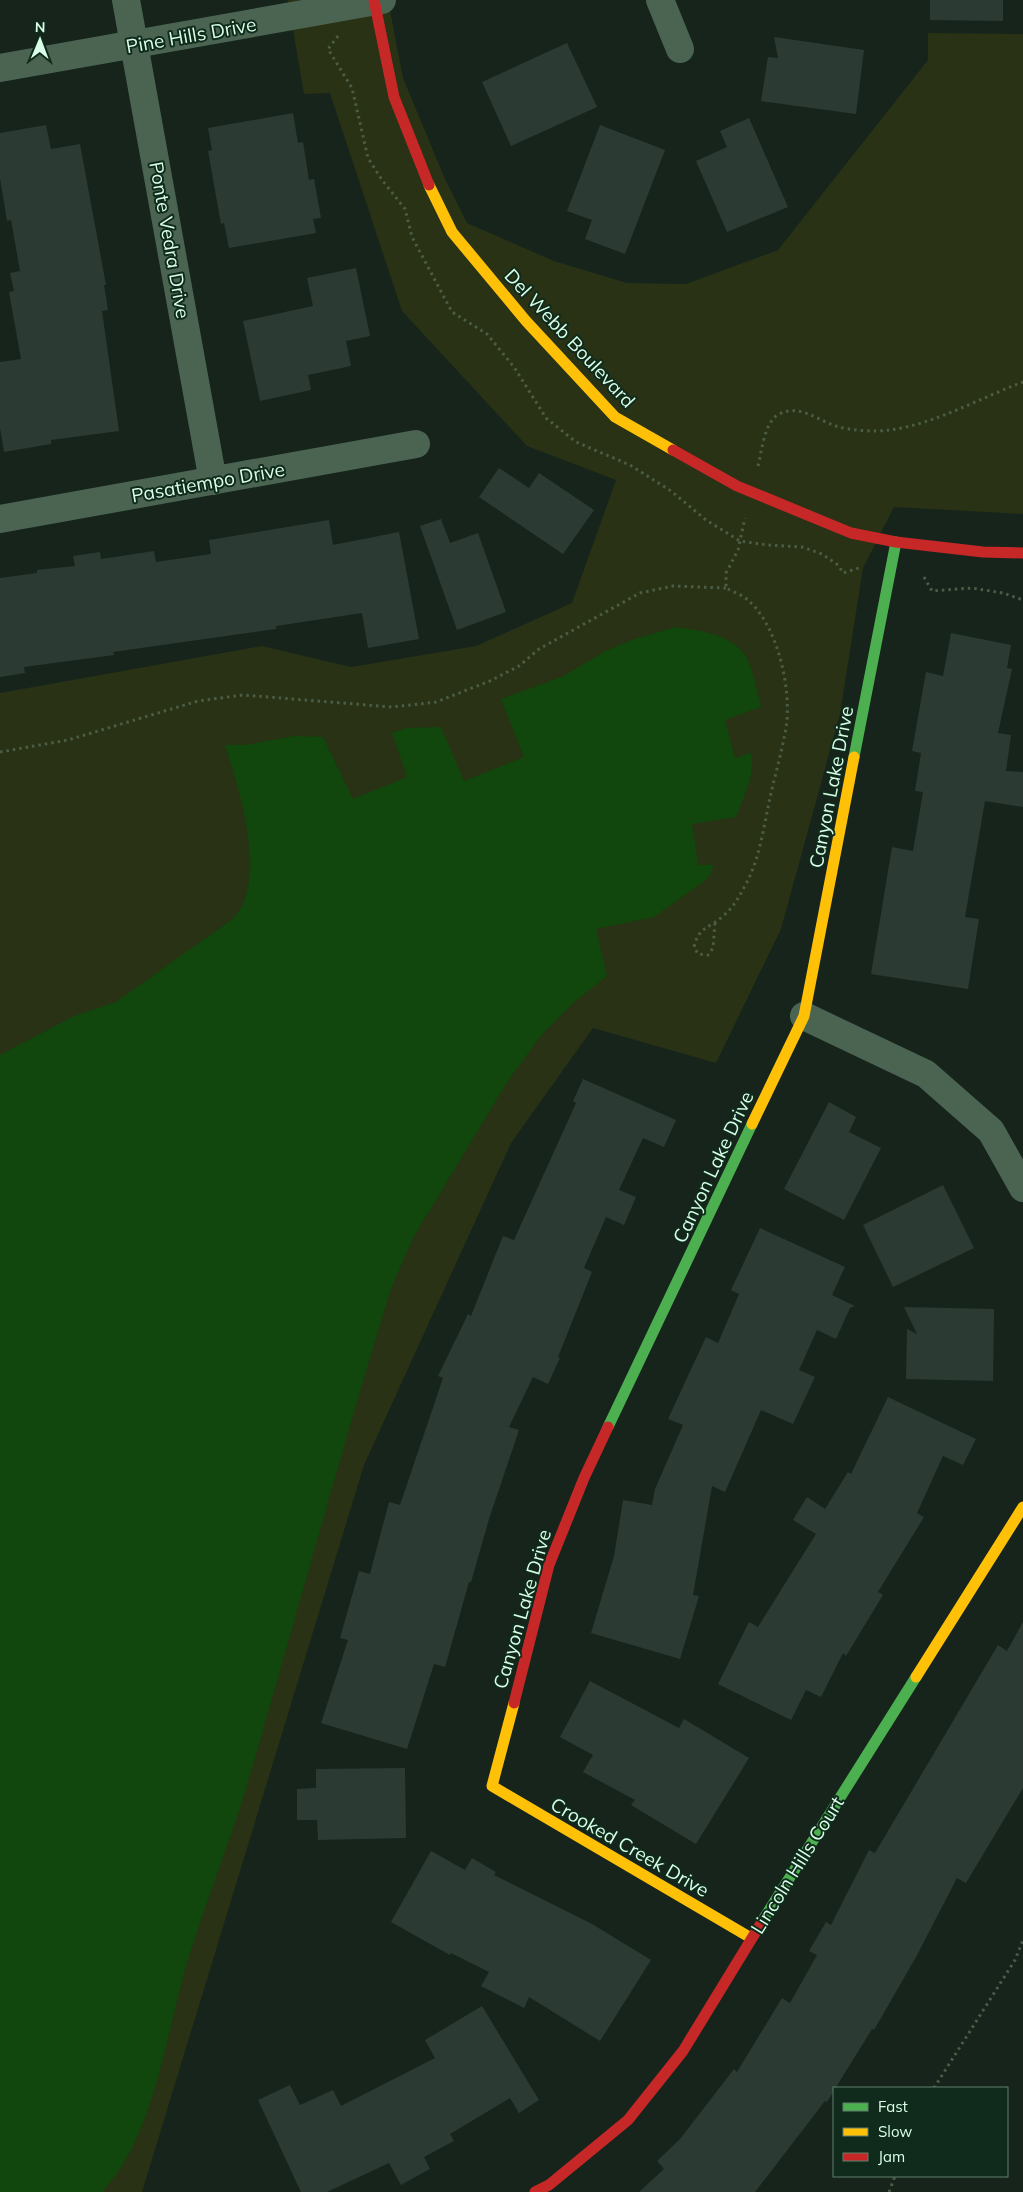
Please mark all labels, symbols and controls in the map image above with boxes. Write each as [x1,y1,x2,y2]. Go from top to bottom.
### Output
street label: Pine Hills Drive [124,12,258,58]
north arrow [15,15,65,65]
text: N [35,18,46,36]
street label: Ponte Vedra Drive [144,160,196,320]
street label: Del Webb Boulevard [499,264,641,412]
street label: Pasatiempo Drive [129,457,287,507]
street label: Canyon Lake Drive [804,704,858,870]
street label: Canyon Lake Drive [667,1087,759,1247]
street label: Canyon Lake Drive [488,1527,556,1691]
street label: Crooked Creek Drive [547,1792,713,1902]
street label: Lincoln Hills Court [745,1792,849,1938]
legend [833,2087,1008,2177]
text: Fast [878,2097,908,2116]
text: Slow [878,2122,912,2141]
text: Jam [878,2147,905,2166]

